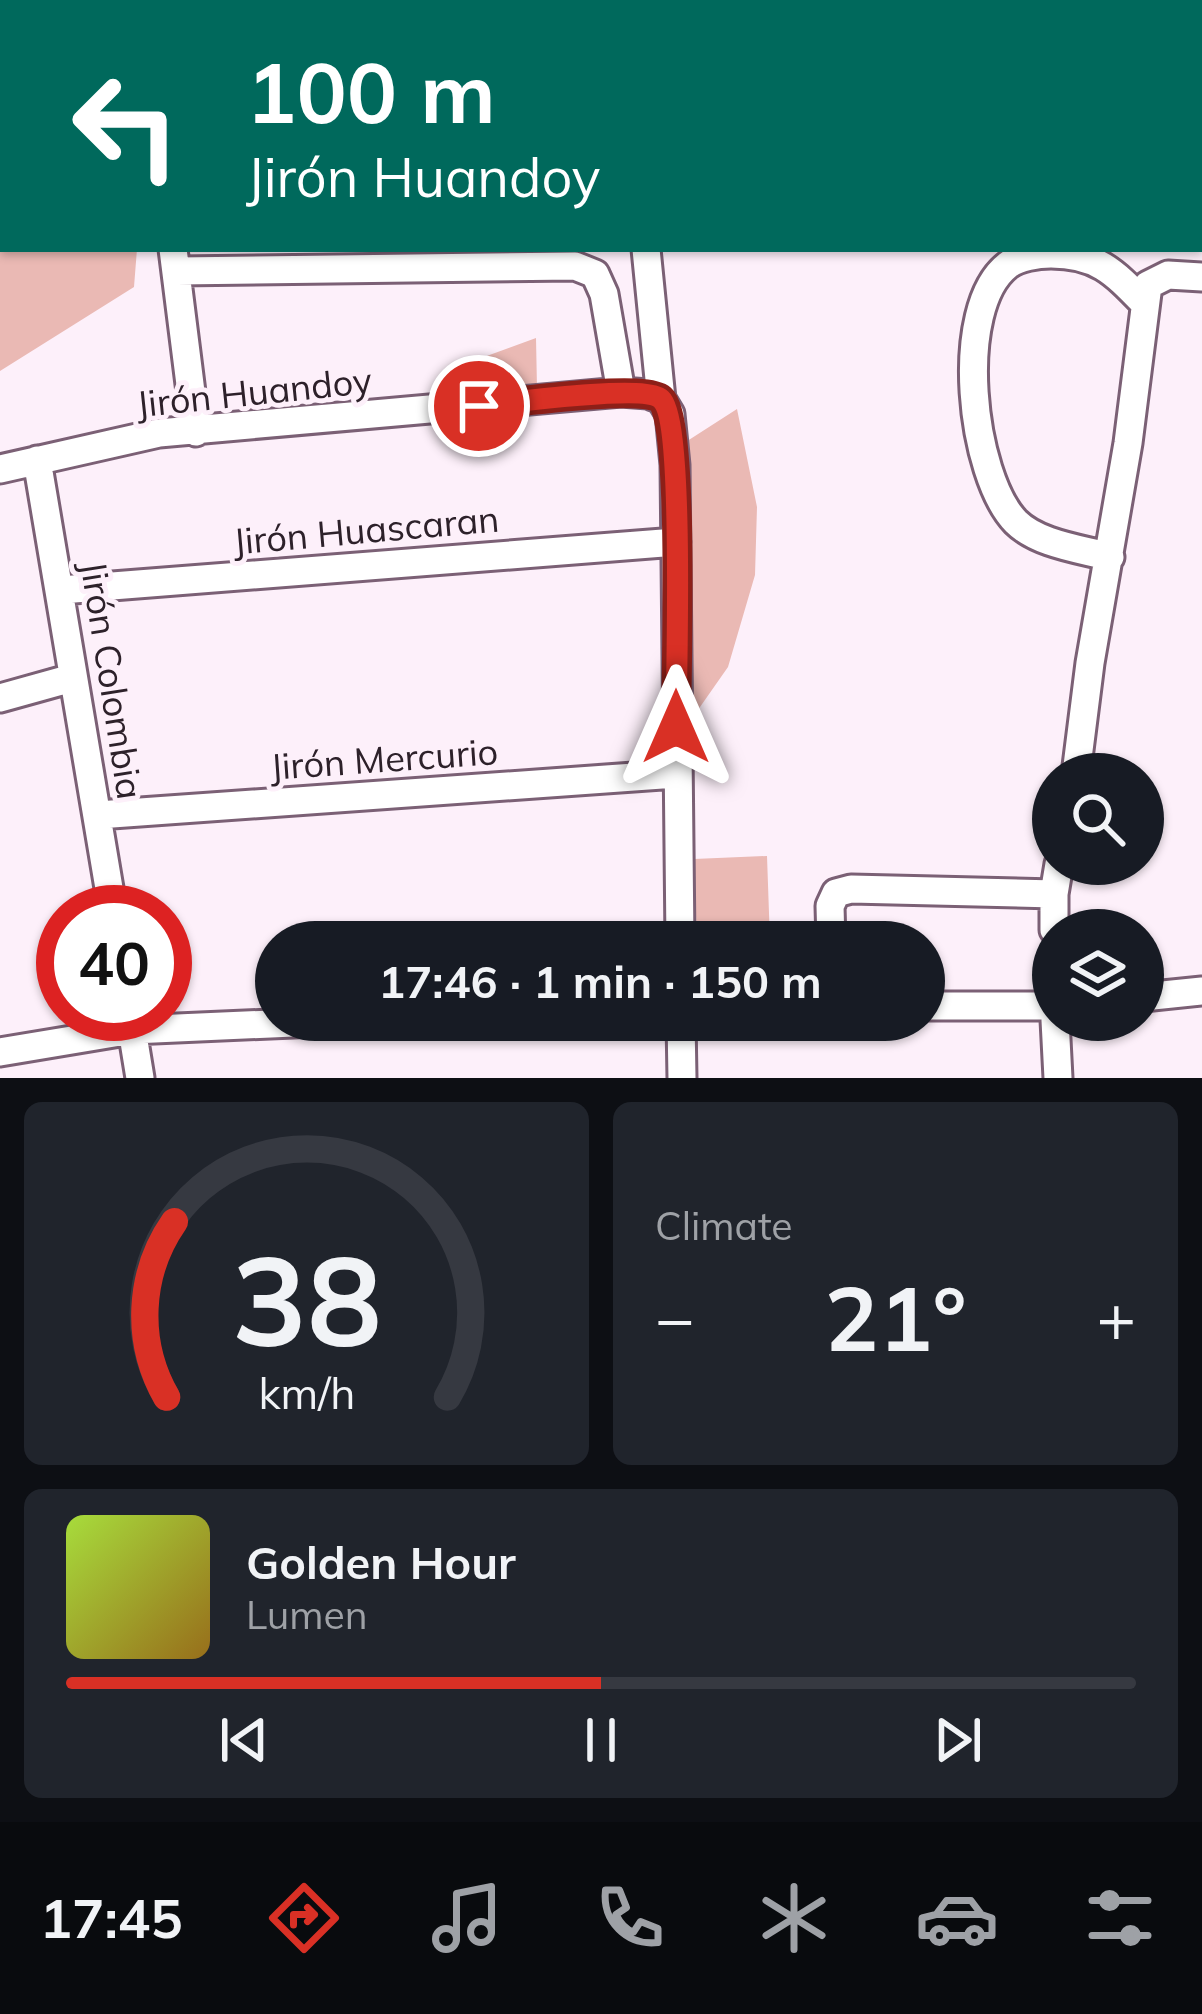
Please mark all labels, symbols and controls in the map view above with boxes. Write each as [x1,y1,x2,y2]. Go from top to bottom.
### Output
text: 100 m [246,39,496,144]
icon: left [48,48,204,204]
text: Jirón Huandoy [246,143,601,211]
pin [428,355,530,457]
street label: Jirón Huandoy [134,357,374,426]
icon: arrive [446,373,512,439]
street label: Jirón Huascaran [231,495,501,564]
street label: Jirón Colombia [71,558,154,802]
position arrow [613,664,739,790]
street label: Jirón Mercurio [268,728,499,789]
map controls [1032,753,1164,1041]
button: search [1032,753,1164,885]
speed limit sign: 40 [36,885,192,1041]
button: layers [1032,909,1164,1041]
text: 17:46 · 1 min · 150 m [378,953,822,1009]
text: Climate [655,1201,793,1250]
text: 38 [232,1221,381,1377]
text: 21° [824,1261,967,1374]
text: − [655,1276,695,1359]
text: + [1096,1276,1136,1359]
text: km/h [258,1365,355,1419]
text: Golden Hour [246,1534,516,1590]
text: Lumen [246,1590,368,1639]
icon: previous [211,1707,277,1773]
icon: pause [568,1707,634,1773]
icon: next [925,1707,991,1773]
icon: directions [262,1876,346,1960]
icon: music [425,1876,509,1960]
icon: phone [588,1876,672,1960]
icon: climate [752,1876,836,1960]
icon: car [915,1876,999,1960]
icon: filters [1078,1876,1162,1960]
text: 17:45 [40,1884,183,1952]

